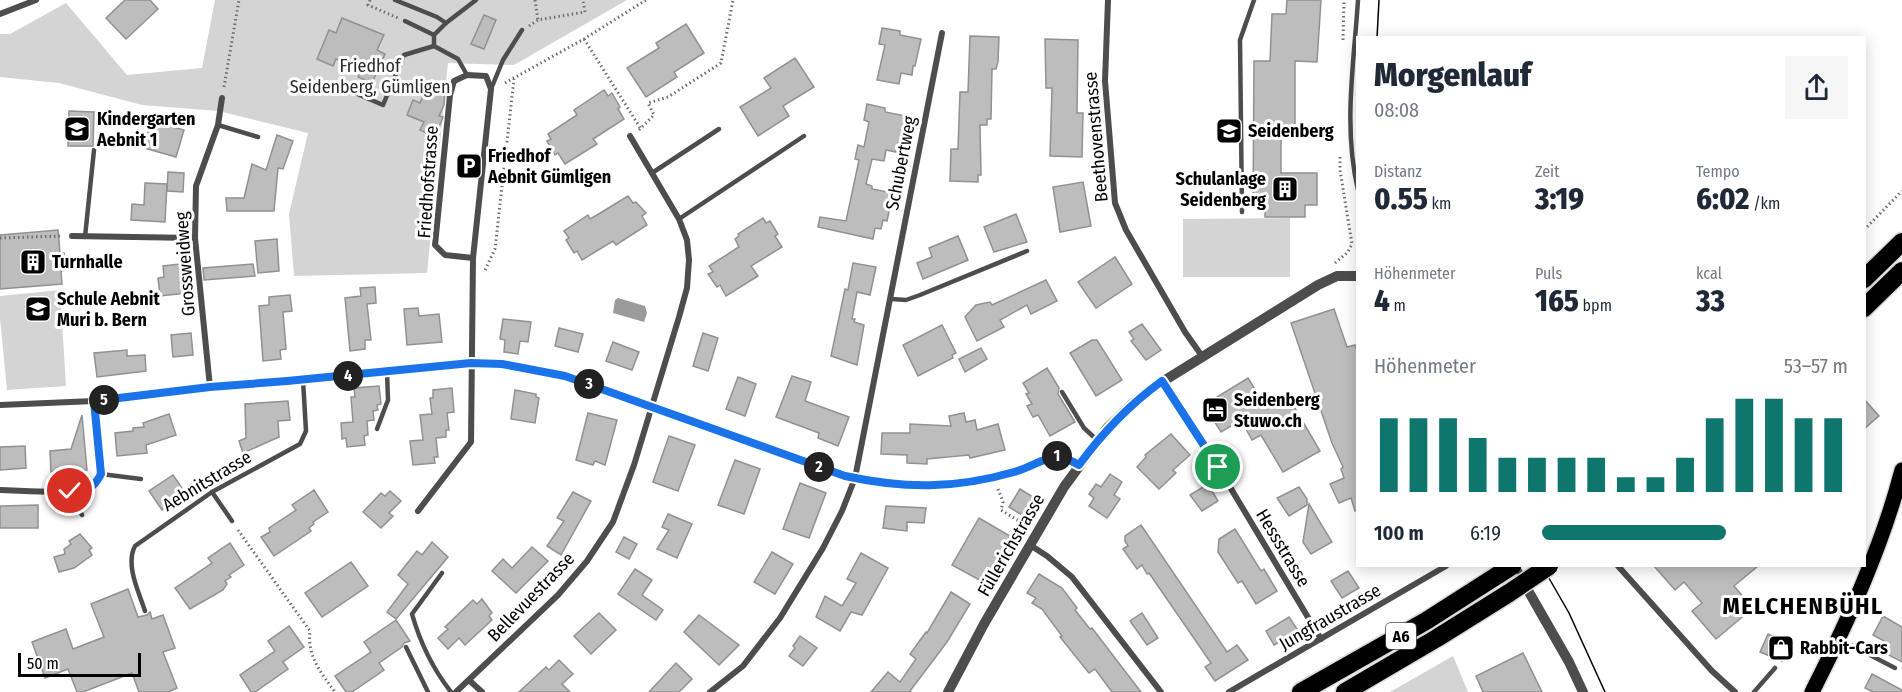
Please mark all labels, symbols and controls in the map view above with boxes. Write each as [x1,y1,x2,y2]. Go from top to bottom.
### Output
park label: Friedhof Seidenberg, Gümligen [290,55,450,98]
text: Morgenlauf [1374,55,1531,95]
button: share [1785,56,1848,119]
street label: Beethovenstrasse [1079,71,1113,203]
text: 08:08 [1374,98,1419,122]
place label: Kindergarten Aebnit 1 [96,108,196,151]
school or university icon: Kindergarten Aebnit 1 [62,114,92,144]
street label: Schubertweg [881,114,921,212]
school or university icon: Seidenberg [1214,116,1244,146]
place label: Seidenberg [1248,120,1334,142]
street label: Friedhofstrasse [413,125,443,239]
place label: Friedhof Aebnit Gümligen [487,145,611,188]
parking icon: Friedhof Aebnit Gümligen [454,151,484,181]
text: Distanz [1374,162,1422,181]
text: Zeit [1535,162,1559,181]
text: Tempo [1696,162,1740,181]
place label: Schulanlage Seidenberg [1176,168,1266,211]
building icon: Schulanlage Seidenberg [1270,174,1300,204]
text: 0.55 [1374,181,1428,217]
text: 3:19 [1535,181,1584,217]
text: 6:02 [1696,181,1749,217]
text: km [1428,194,1451,213]
text: /km [1749,194,1780,213]
street label: Grossweidweg [170,211,200,317]
building icon: Turnhalle [18,247,48,277]
place label: Turnhalle [52,251,123,273]
text: Höhenmeter [1374,264,1456,283]
text: Puls [1535,264,1562,283]
text: kcal [1696,264,1722,283]
text: 4 [1374,283,1390,319]
text: 165 [1535,283,1579,319]
text: 33 [1696,283,1725,319]
place label: Schule Aebnit Muri b. Bern [57,288,160,331]
school or university icon: Schule Aebnit Muri b. Bern [23,294,53,324]
text: m [1390,296,1406,315]
text: bpm [1579,296,1612,315]
text: Höhenmeter [1374,354,1476,378]
text: 53–57 m [1784,354,1848,378]
pin: 4 [333,361,363,391]
text: 4 [344,366,352,385]
pin: 3 [574,369,604,399]
text: 3 [585,374,593,393]
pin: 5 [89,385,119,415]
place label: Seidenberg Stuwo.ch [1234,389,1320,432]
text: 5 [100,390,108,409]
hotel icon: Seidenberg Stuwo.ch [1200,395,1230,425]
pin: 1 [1042,441,1072,471]
pin [1192,441,1243,492]
street label: Aebnitstrasse [159,446,256,516]
text: 1 [1054,446,1060,465]
icon: arrive [1201,450,1234,483]
pin: 2 [804,452,834,482]
text: 2 [815,457,823,476]
pin [44,465,95,516]
icon: check [53,474,86,507]
street label: Füllerichstrasse [973,490,1049,600]
street label: Hessstrasse [1251,505,1315,591]
text: 100 m [1374,521,1424,545]
text: 6:19 [1470,521,1501,545]
street label: Bellevuestrasse [483,548,579,646]
street label: Jungfraustrasse [1275,579,1385,655]
district label: MELCHENBÜHL [1722,592,1884,620]
road number: A6 [1386,623,1416,649]
shop icon: Rabbit-Cars [1766,633,1796,663]
place label: Rabbit-Cars [1800,637,1888,659]
scale bar [18,650,141,678]
text: 50 m [27,654,59,673]

